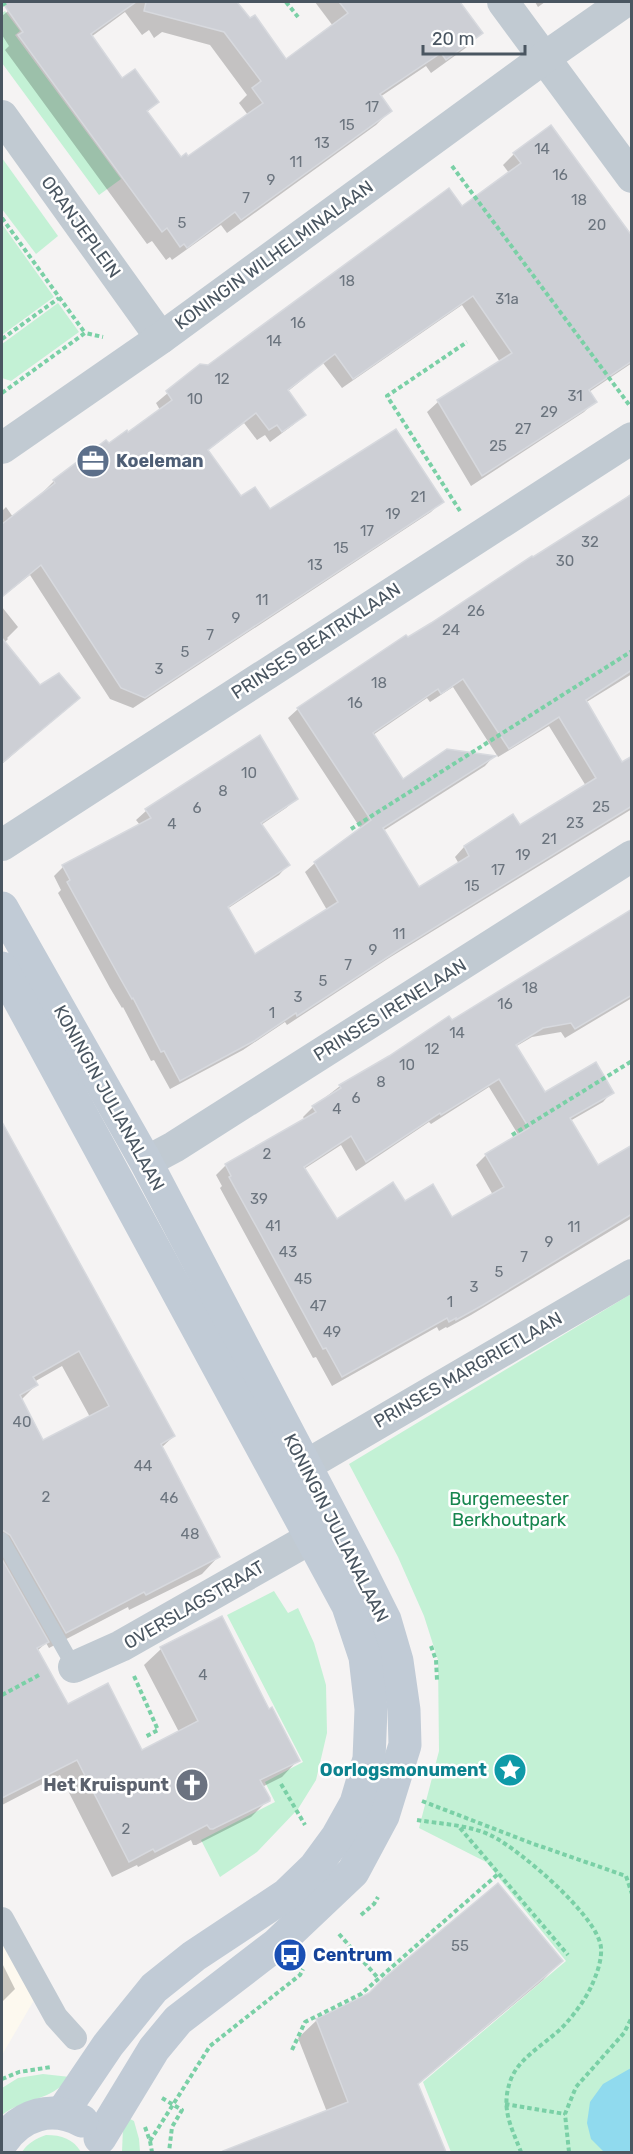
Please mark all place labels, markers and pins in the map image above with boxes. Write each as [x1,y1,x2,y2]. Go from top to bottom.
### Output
office icon: Koeleman [75,443,111,479]
place label: Koeleman [116,450,204,472]
place icon: Oorlogsmonument [492,1752,528,1788]
place label: Oorlogsmonument [320,1759,487,1781]
church icon: Het Kruispunt [174,1767,210,1803]
place label: Het Kruispunt [43,1774,169,1796]
bus stop icon: Centrum [272,1937,308,1973]
place label: Centrum [313,1944,392,1966]

